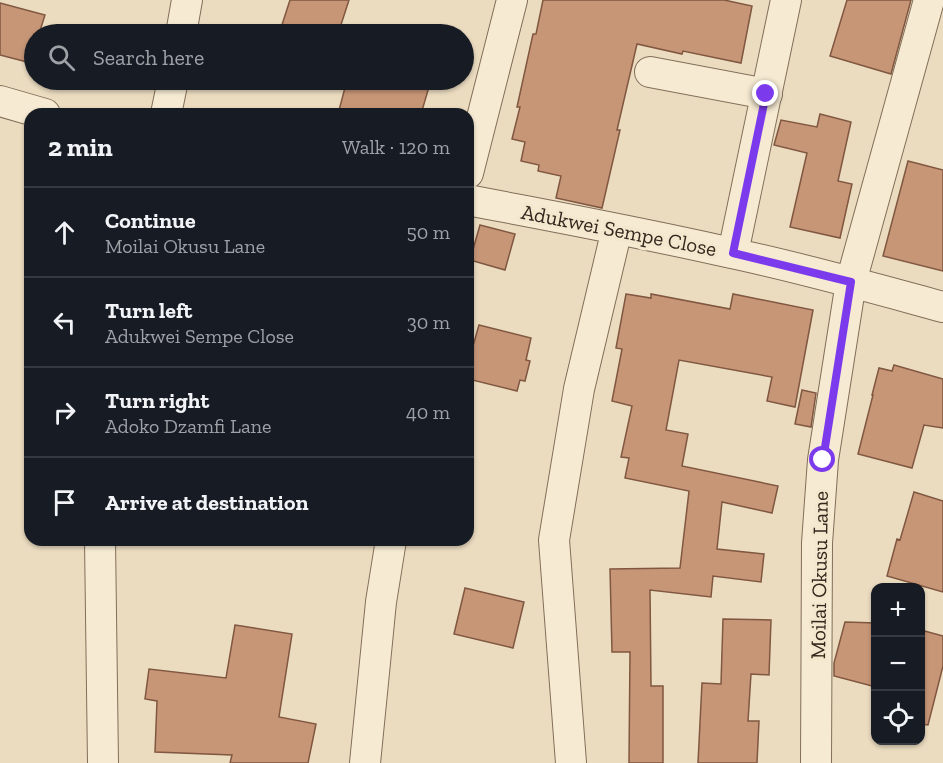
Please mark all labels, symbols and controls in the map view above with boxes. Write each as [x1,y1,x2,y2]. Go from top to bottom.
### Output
search box [24,24,474,90]
icon: search [45,41,78,74]
text: Search here [93,44,204,71]
route end [752,80,778,106]
text: 2 min [48,131,113,163]
text: Walk · 120 m [342,135,450,159]
street label: Adukwei Sempe Close [519,199,719,261]
text: Continue [105,207,196,234]
icon: ahead [48,216,81,249]
text: 50 m [406,220,450,244]
text: Moilai Okusu Lane [105,234,265,258]
text: Turn left [105,297,192,324]
icon: left [48,306,81,339]
text: 30 m [407,310,450,334]
text: Adukwei Sempe Close [105,324,294,348]
text: Turn right [105,387,209,414]
icon: right [48,396,81,429]
text: 40 m [406,400,450,424]
text: Adoko Dzamfi Lane [105,414,271,438]
route start [809,446,835,472]
icon: arrive [48,486,81,519]
text: Arrive at destination [105,489,308,516]
street label: Moilai Okusu Lane [805,491,833,659]
map controls [871,583,925,745]
button: + [871,583,925,637]
button: − [871,637,925,691]
button: locate [871,691,925,745]

